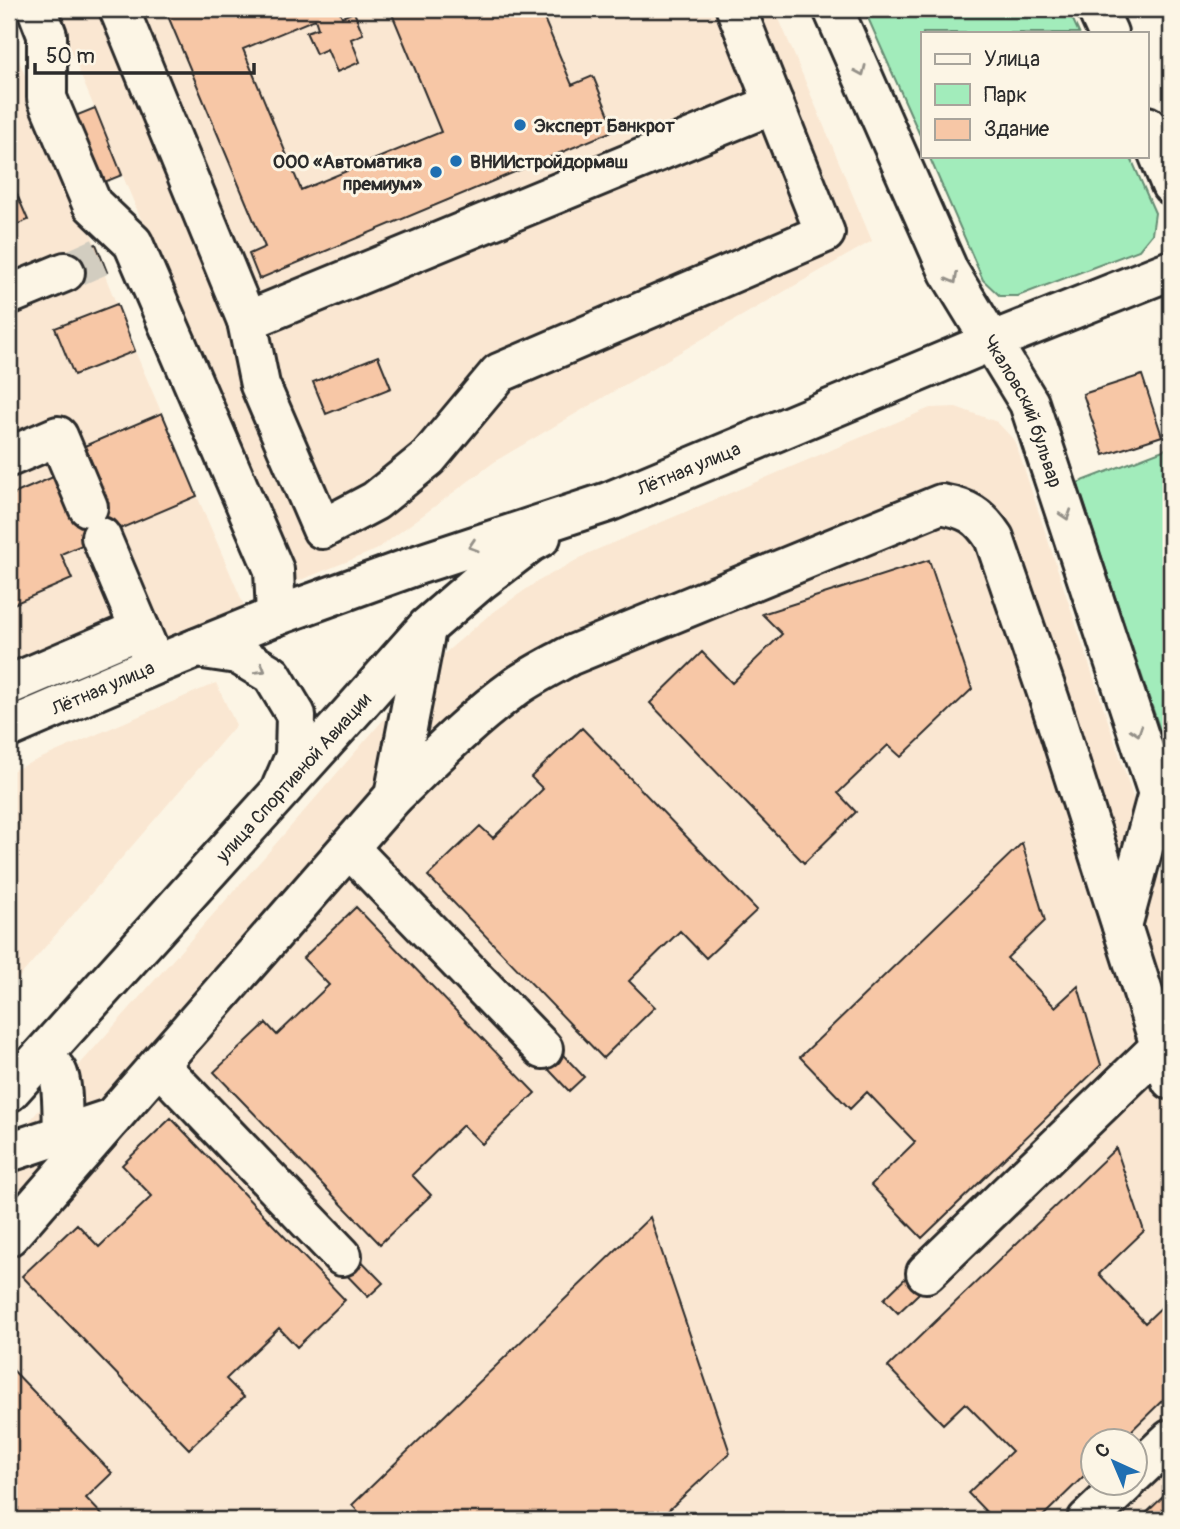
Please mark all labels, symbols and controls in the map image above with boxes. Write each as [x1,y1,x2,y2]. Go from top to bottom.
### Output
scale bar [35,32,254,76]
legend [921,32,1148,158]
text: 50 m [46,43,95,70]
text: Улица [984,46,1040,73]
one-way arrow [852,64,866,76]
text: Парк [984,82,1027,109]
place label: Эксперт Банкрот [534,114,675,138]
text: Здание [984,116,1050,143]
marker: Эксперт Банкрот [512,117,528,133]
place label: ООО «Автоматика премиум» [273,150,422,196]
place label: ВНИИстройдормаш [470,150,628,174]
marker: ВНИИстройдормаш [448,153,464,169]
marker: ООО «Автоматика премиум» [428,164,444,180]
one-way arrow [945,272,958,284]
street label: Чкаловский бульвар [977,331,1067,491]
street label: Лётная улица [633,437,744,502]
one-way arrow [1058,509,1072,521]
one-way arrow [468,538,480,552]
street label: Лётная улица [47,656,158,722]
one-way arrow [253,660,266,673]
street label: улица Спортивной Авиации [210,688,377,868]
one-way arrow [1129,725,1144,737]
north arrow [1078,1428,1148,1498]
text: С [1090,1438,1116,1463]

